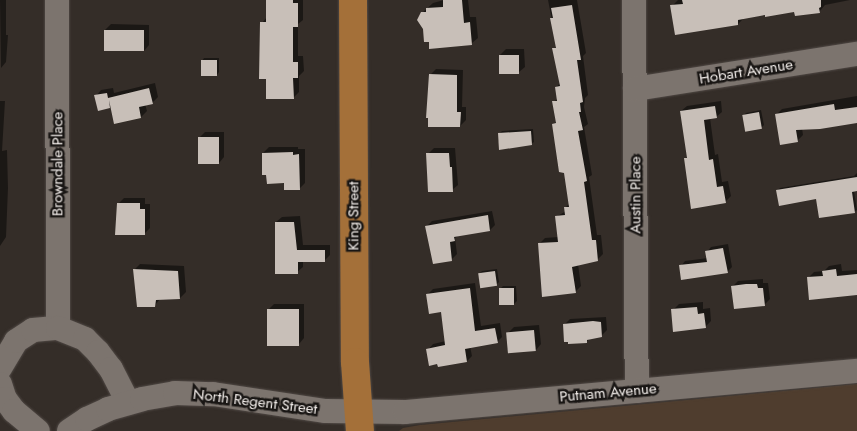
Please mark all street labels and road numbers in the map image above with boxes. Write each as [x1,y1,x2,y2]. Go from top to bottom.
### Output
street label: Hobart Avenue [698,56,794,88]
street label: Browndale Place [49,112,67,216]
street label: Austin Place [627,156,645,234]
street label: King Street [345,181,363,251]
street label: Putnam Avenue [559,380,657,406]
street label: North Regent Street [192,385,318,419]

